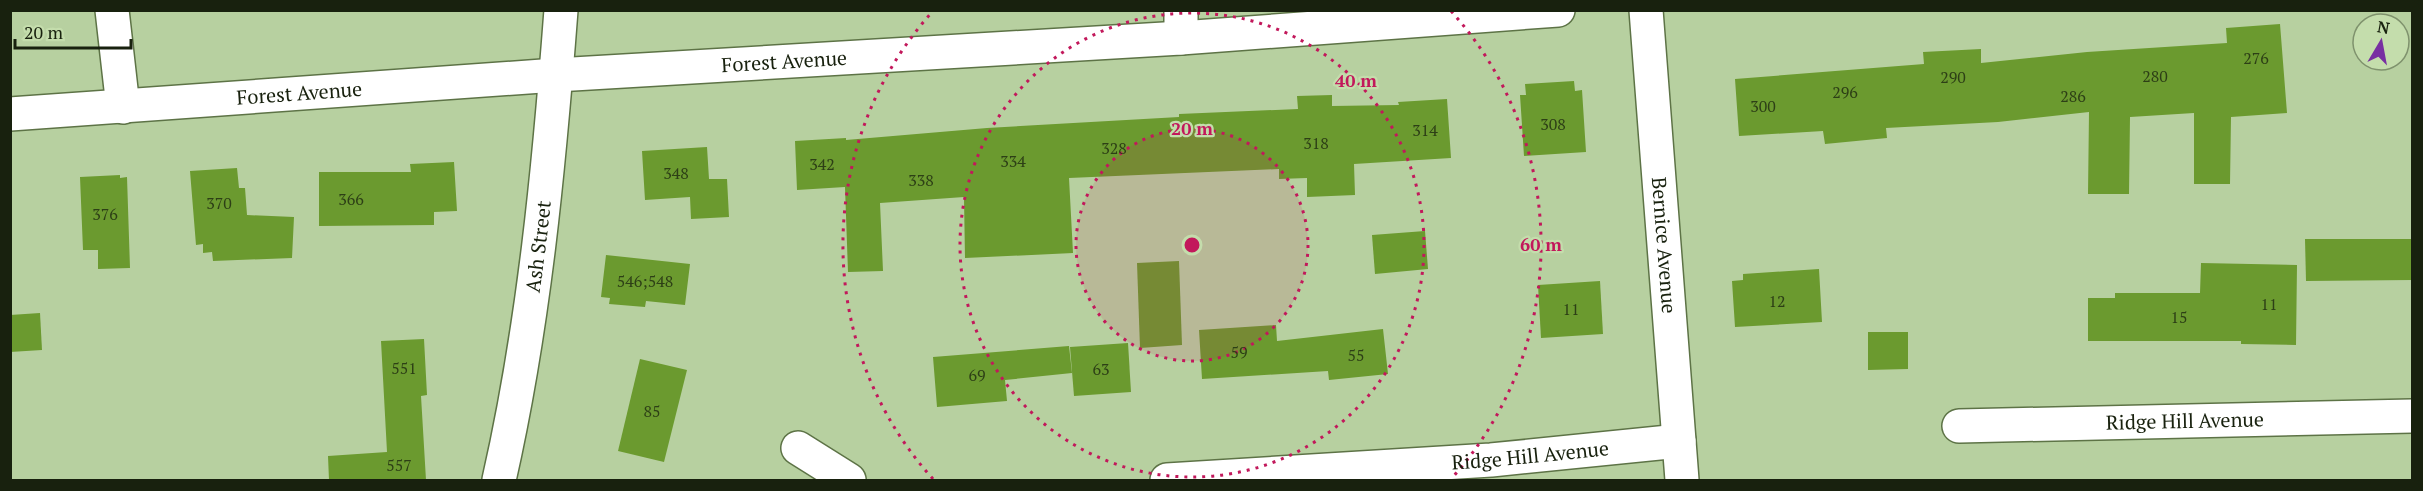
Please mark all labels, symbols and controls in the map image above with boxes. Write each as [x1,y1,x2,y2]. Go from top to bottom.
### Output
scale bar [15,12,130,50]
north arrow [2351,12,2411,72]
text: N [2376,15,2391,39]
text: 20 m [24,20,64,44]
street label: Forest Avenue [721,44,848,78]
house number: 276 [2243,47,2269,69]
house number: 280 [2142,65,2168,87]
house number: 290 [1940,66,1966,88]
text: 40 m [1335,68,1377,92]
street label: Forest Avenue [236,75,363,111]
house number: 296 [1832,81,1858,103]
house number: 286 [2060,85,2086,107]
house number: 300 [1750,95,1776,117]
house number: 308 [1540,113,1566,135]
text: 20 m [1171,116,1213,140]
house number: 314 [1412,119,1438,141]
house number: 318 [1303,132,1329,154]
house number: 328 [1101,137,1127,159]
house number: 334 [1000,150,1026,172]
house number: 342 [809,153,835,175]
house number: 348 [663,162,689,184]
house number: 338 [908,169,934,191]
street label: Bernice Avenue [1646,176,1683,315]
house number: 366 [338,188,364,210]
house number: 370 [206,192,232,214]
street label: Ash Street [519,198,557,294]
house number: 376 [92,203,118,225]
text: 60 m [1520,232,1562,256]
centre of rings [1182,235,1202,255]
house number: 546;548 [617,270,673,292]
house number: 12 [1768,290,1786,312]
house number: 11 [2260,293,2278,315]
house number: 11 [1562,298,1580,320]
house number: 15 [2170,306,2188,328]
house number: 59 [1230,341,1248,363]
house number: 55 [1347,344,1365,366]
house number: 551 [391,357,417,379]
house number: 63 [1092,358,1110,380]
house number: 69 [968,364,986,386]
house number: 85 [643,400,661,422]
street label: Ridge Hill Avenue [2106,405,2264,436]
street label: Ridge Hill Avenue [1451,434,1610,475]
house number: 557 [386,454,412,476]

